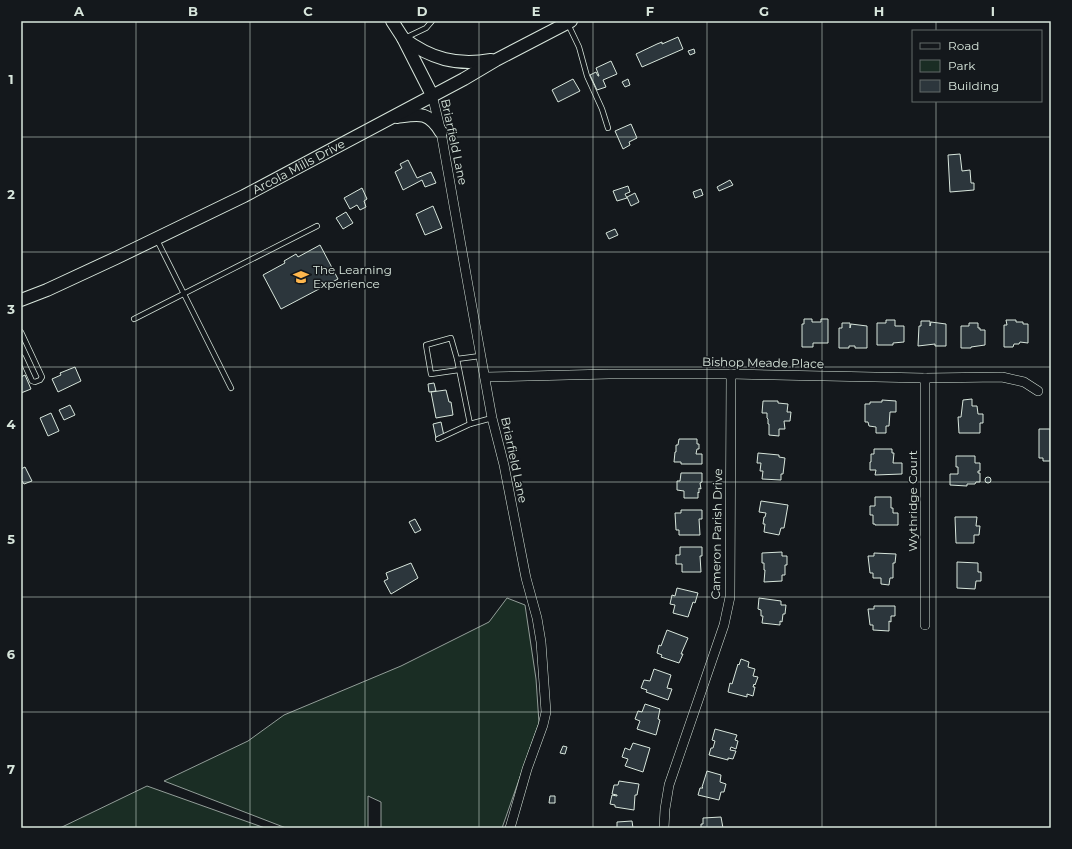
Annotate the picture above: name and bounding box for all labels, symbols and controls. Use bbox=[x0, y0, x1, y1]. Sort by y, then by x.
text: A bbox=[73, 3, 85, 19]
text: B bbox=[188, 3, 198, 19]
text: C bbox=[303, 3, 313, 19]
text: D bbox=[417, 3, 428, 19]
text: E bbox=[532, 3, 541, 19]
text: F bbox=[646, 3, 654, 19]
text: G bbox=[759, 3, 769, 19]
text: H bbox=[874, 3, 884, 19]
text: I bbox=[991, 3, 995, 19]
legend bbox=[912, 30, 1042, 102]
text: Road bbox=[948, 38, 979, 53]
text: Park bbox=[948, 58, 976, 73]
text: 1 bbox=[8, 71, 14, 87]
text: Building bbox=[948, 78, 999, 93]
street label: Briarfield Lane bbox=[438, 97, 471, 186]
street label: Arcola Mills Drive bbox=[250, 136, 347, 197]
text: 2 bbox=[7, 186, 15, 202]
place label: The Learning Experience bbox=[313, 262, 392, 291]
school or university icon: The Learning Experience bbox=[292, 268, 310, 286]
text: 3 bbox=[6, 301, 15, 317]
street label: Bishop Meade Place bbox=[702, 354, 824, 371]
street label: Briarfield Lane bbox=[498, 415, 531, 504]
text: 4 bbox=[7, 416, 16, 432]
street label: Wythridge Court bbox=[905, 450, 920, 552]
street label: Cameron Parish Drive bbox=[708, 468, 725, 600]
text: 5 bbox=[7, 531, 15, 547]
text: 6 bbox=[7, 646, 16, 662]
text: 7 bbox=[7, 761, 15, 777]

